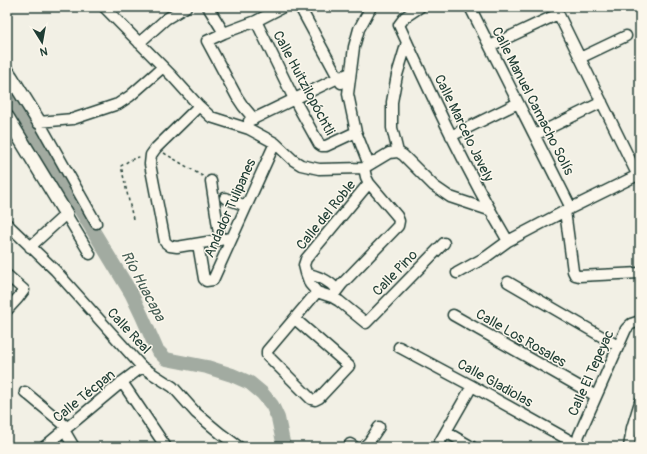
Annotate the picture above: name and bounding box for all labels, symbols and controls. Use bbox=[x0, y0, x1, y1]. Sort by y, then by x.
north arrow bbox=[22, 22, 62, 62]
street label: Calle Manuel Camacho Solís bbox=[488, 24, 578, 178]
street label: Calle Huitzilopóchtli bbox=[269, 28, 339, 139]
text: N bbox=[38, 44, 49, 59]
street label: Calle Marcelo Javely bbox=[431, 72, 497, 184]
street label: Andador Tulipanes bbox=[201, 155, 260, 260]
street label: Calle del Roble bbox=[293, 177, 359, 253]
street label: Calle Pino bbox=[369, 246, 421, 300]
water label: Río Huacapa bbox=[117, 248, 170, 325]
street label: Calle Real bbox=[103, 305, 155, 357]
street label: Calle Los Rosales bbox=[473, 305, 570, 371]
street label: Calle El Tepeyac bbox=[564, 327, 618, 419]
street label: Calle Gladiolas bbox=[454, 355, 536, 411]
street label: Calle Técpan bbox=[50, 366, 118, 426]

